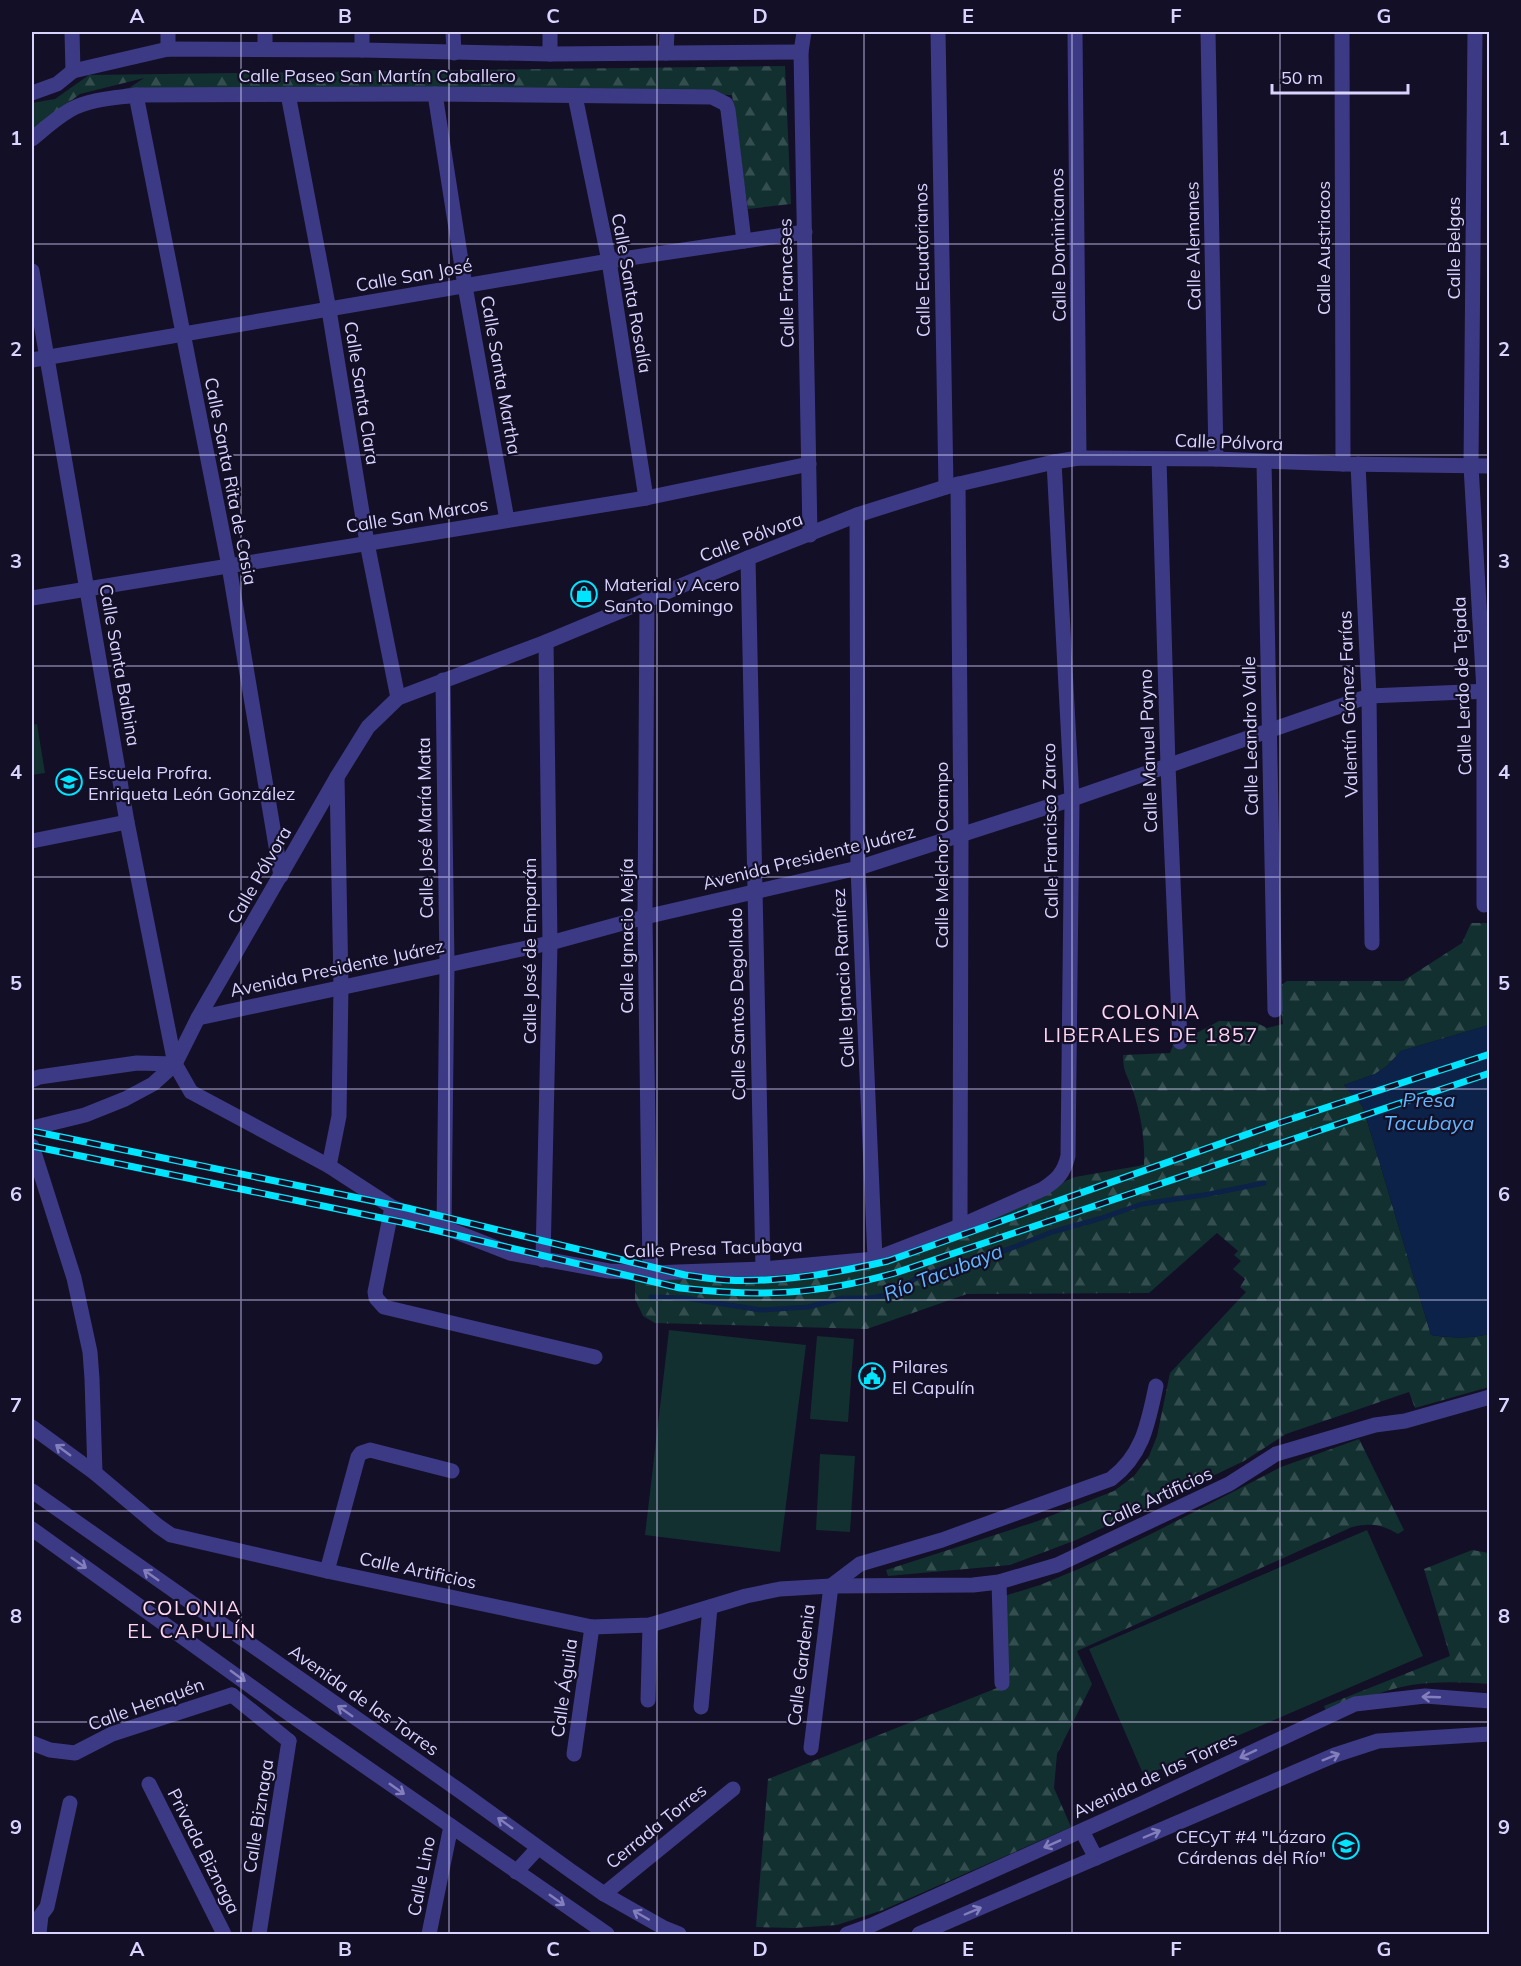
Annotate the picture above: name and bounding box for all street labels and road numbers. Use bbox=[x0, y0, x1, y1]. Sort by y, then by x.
street label: Calle Paseo San Martín Caballero bbox=[238, 64, 516, 87]
street label: Calle Dominicanos bbox=[1045, 168, 1071, 322]
street label: Calle Alemanes bbox=[1180, 181, 1206, 311]
street label: Calle Austriacos bbox=[1312, 181, 1335, 315]
street label: Calle Ecuatorianos bbox=[909, 183, 935, 337]
street label: Calle Belgas bbox=[1442, 197, 1465, 299]
street label: Calle Santa Rosalía bbox=[607, 211, 657, 375]
street label: Calle Franceses bbox=[773, 218, 799, 348]
street label: Calle San José bbox=[354, 253, 474, 297]
street label: Calle Santa Martha bbox=[476, 294, 526, 456]
street label: Calle Santa Clara bbox=[339, 320, 385, 466]
street label: Calle Santa Rita de Casia bbox=[200, 375, 262, 587]
street label: Calle Pólvora bbox=[1174, 429, 1284, 455]
street label: Calle San Marcos bbox=[344, 492, 490, 538]
street label: Calle Pólvora bbox=[696, 507, 806, 567]
street label: Calle Santa Balbina bbox=[94, 582, 146, 748]
street label: Calle Lerdo de Tejada bbox=[1447, 596, 1477, 776]
street label: Valentín Gómez Farías bbox=[1333, 610, 1363, 798]
street label: Calle Leandro Valle bbox=[1237, 656, 1263, 816]
street label: Calle Manuel Payno bbox=[1134, 669, 1162, 833]
street label: Calle José María Mata bbox=[412, 737, 438, 919]
street label: Calle Francisco Zarco bbox=[1037, 743, 1063, 919]
street label: Calle Melchor Ocampo bbox=[930, 762, 953, 948]
street label: Avenida Presidente Juárez bbox=[700, 819, 918, 895]
street label: Calle Pólvora bbox=[222, 822, 296, 928]
street label: Calle José de Emparán bbox=[518, 858, 541, 1044]
street label: Calle Ignacio Mejía bbox=[615, 858, 638, 1014]
street label: Calle Ignacio Ramírez bbox=[827, 888, 859, 1068]
street label: Calle Santos Degollado bbox=[724, 907, 750, 1101]
street label: Avenida Presidente Juárez bbox=[228, 934, 446, 1002]
street label: Calle Presa Tacubaya bbox=[623, 1233, 803, 1263]
street label: Calle Artificios bbox=[1098, 1461, 1216, 1533]
street label: Calle Artificios bbox=[357, 1546, 479, 1594]
street label: Calle Gardenia bbox=[782, 1603, 820, 1727]
street label: Calle Águila bbox=[546, 1637, 582, 1739]
street label: Avenida de las Torres bbox=[284, 1639, 444, 1761]
street label: Calle Henquén bbox=[85, 1672, 207, 1736]
street label: Avenida de las Torres bbox=[1069, 1727, 1241, 1823]
street label: Calle Biznaga bbox=[238, 1758, 278, 1874]
street label: Cerrada Torres bbox=[601, 1778, 711, 1874]
street label: Privada Biznaga bbox=[162, 1784, 246, 1918]
street label: Calle Lino bbox=[402, 1834, 440, 1918]

